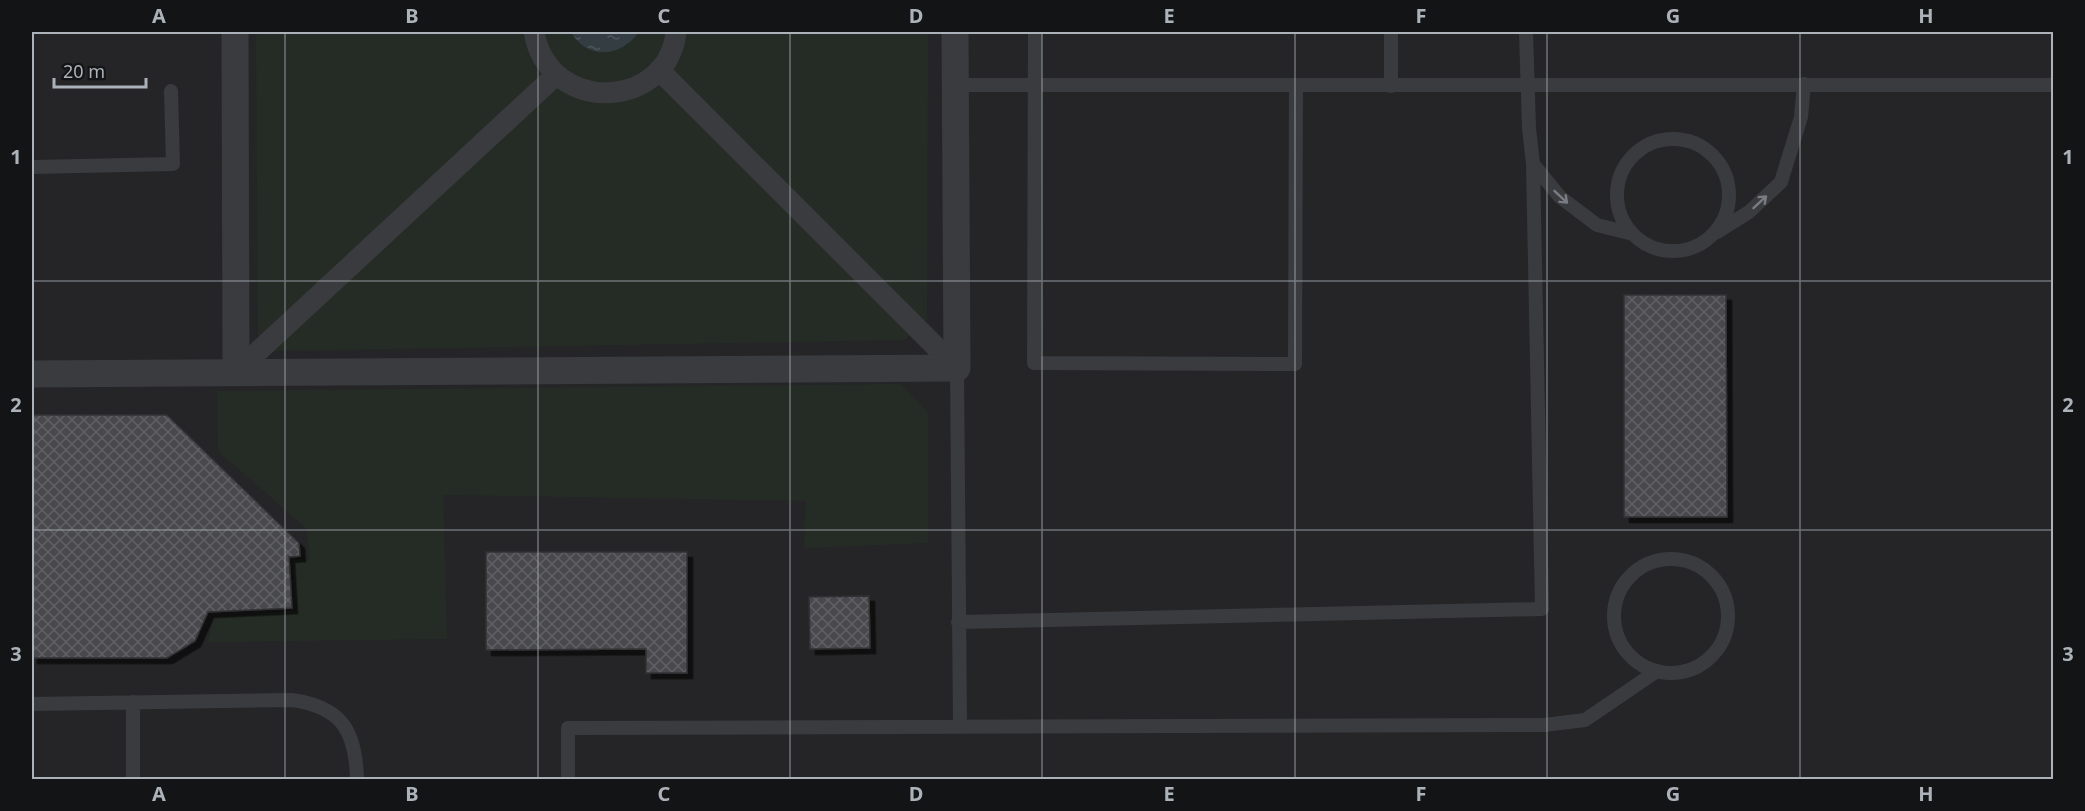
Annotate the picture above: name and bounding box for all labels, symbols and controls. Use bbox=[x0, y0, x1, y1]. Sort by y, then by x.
text: A bbox=[152, 2, 166, 29]
text: B bbox=[405, 2, 419, 29]
text: C bbox=[658, 2, 671, 29]
text: D bbox=[909, 2, 923, 29]
text: E bbox=[1163, 2, 1175, 29]
text: F bbox=[1416, 2, 1426, 29]
text: G bbox=[1666, 2, 1680, 29]
text: H bbox=[1918, 2, 1934, 29]
scale bar bbox=[54, 51, 146, 89]
text: 20 m bbox=[63, 59, 105, 83]
text: 1 bbox=[10, 143, 22, 170]
text: 1 bbox=[2062, 143, 2074, 170]
one-way arrow bbox=[1554, 189, 1569, 204]
one-way arrow bbox=[1753, 195, 1768, 209]
text: 2 bbox=[10, 391, 22, 418]
text: 2 bbox=[2062, 391, 2074, 418]
text: 3 bbox=[10, 640, 22, 667]
text: 3 bbox=[2062, 640, 2074, 667]
text: A bbox=[152, 780, 166, 807]
text: B bbox=[405, 780, 419, 807]
text: C bbox=[658, 780, 671, 807]
text: D bbox=[909, 780, 923, 807]
text: E bbox=[1163, 780, 1175, 807]
text: F bbox=[1416, 780, 1426, 807]
text: G bbox=[1666, 780, 1680, 807]
text: H bbox=[1918, 780, 1934, 807]

